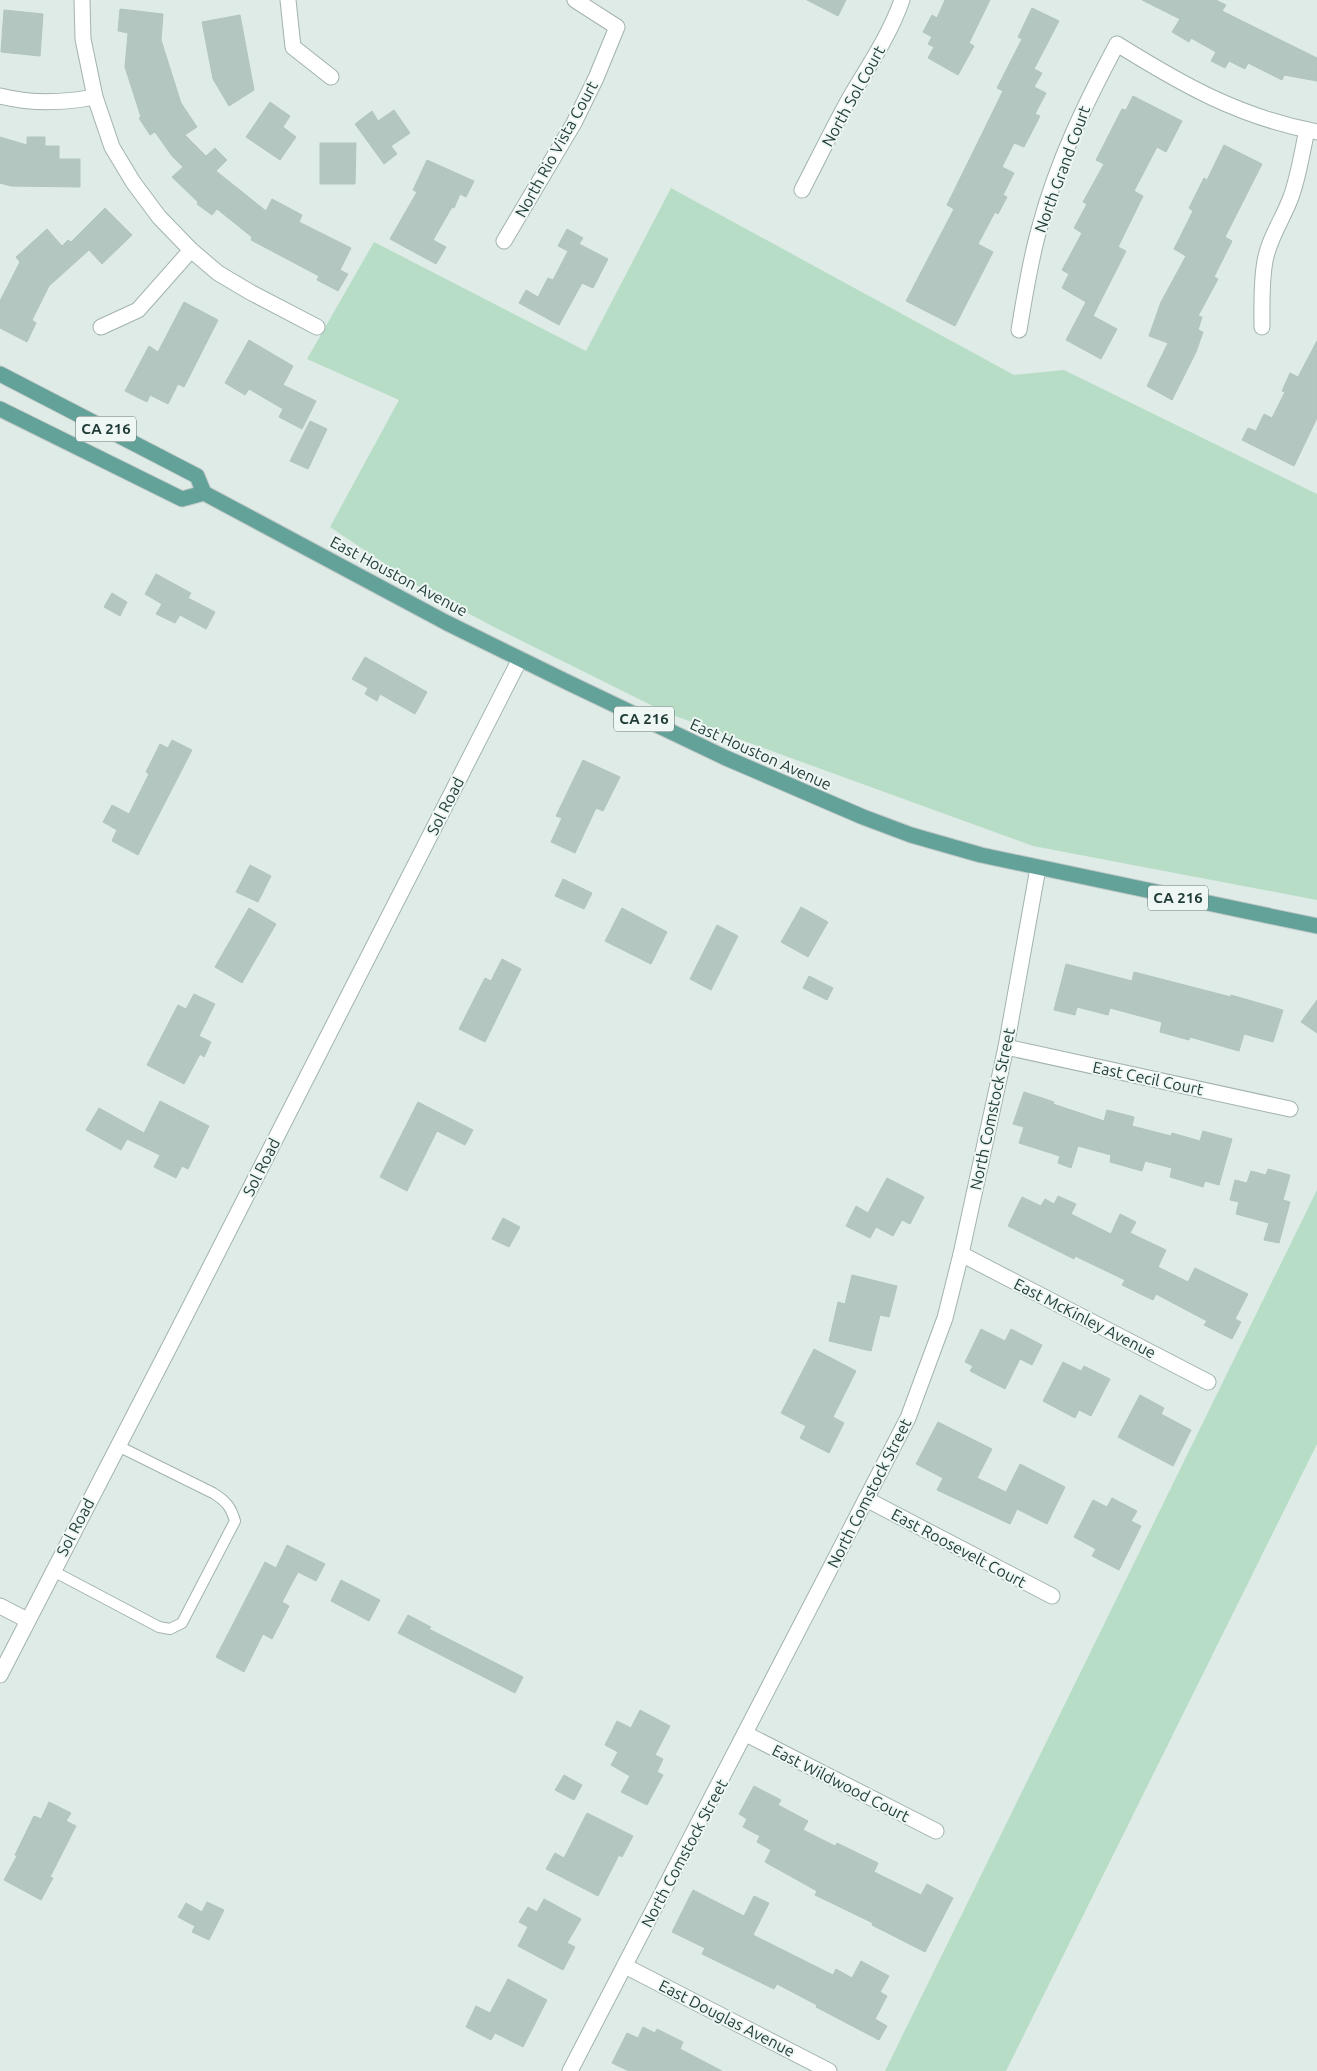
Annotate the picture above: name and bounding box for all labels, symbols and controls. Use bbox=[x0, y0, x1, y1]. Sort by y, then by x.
street label: North Sol Court bbox=[818, 42, 888, 149]
street label: North Rio Vista Court bbox=[511, 77, 601, 220]
street label: North Grand Court bbox=[1031, 102, 1094, 235]
road number: CA 216 bbox=[76, 416, 136, 442]
street label: East Houston Avenue bbox=[327, 532, 471, 620]
road number: CA 216 bbox=[614, 706, 674, 732]
street label: East Houston Avenue bbox=[687, 715, 835, 793]
street label: Sol Road bbox=[423, 774, 467, 838]
road number: CA 216 bbox=[1148, 886, 1208, 910]
street label: North Comstock Street bbox=[966, 1026, 1018, 1192]
street label: East Cecil Court bbox=[1091, 1057, 1206, 1099]
street label: Sol Road bbox=[239, 1135, 283, 1199]
street label: East McKinley Avenue bbox=[1011, 1274, 1159, 1362]
street label: North Comstock Street bbox=[823, 1415, 915, 1571]
street label: Sol Road bbox=[52, 1495, 98, 1559]
street label: East Roosevelt Court bbox=[889, 1505, 1030, 1591]
street label: East Wildwood Court bbox=[769, 1741, 913, 1826]
street label: North Comstock Street bbox=[637, 1775, 731, 1930]
street label: East Douglas Avenue bbox=[656, 1976, 798, 2060]

